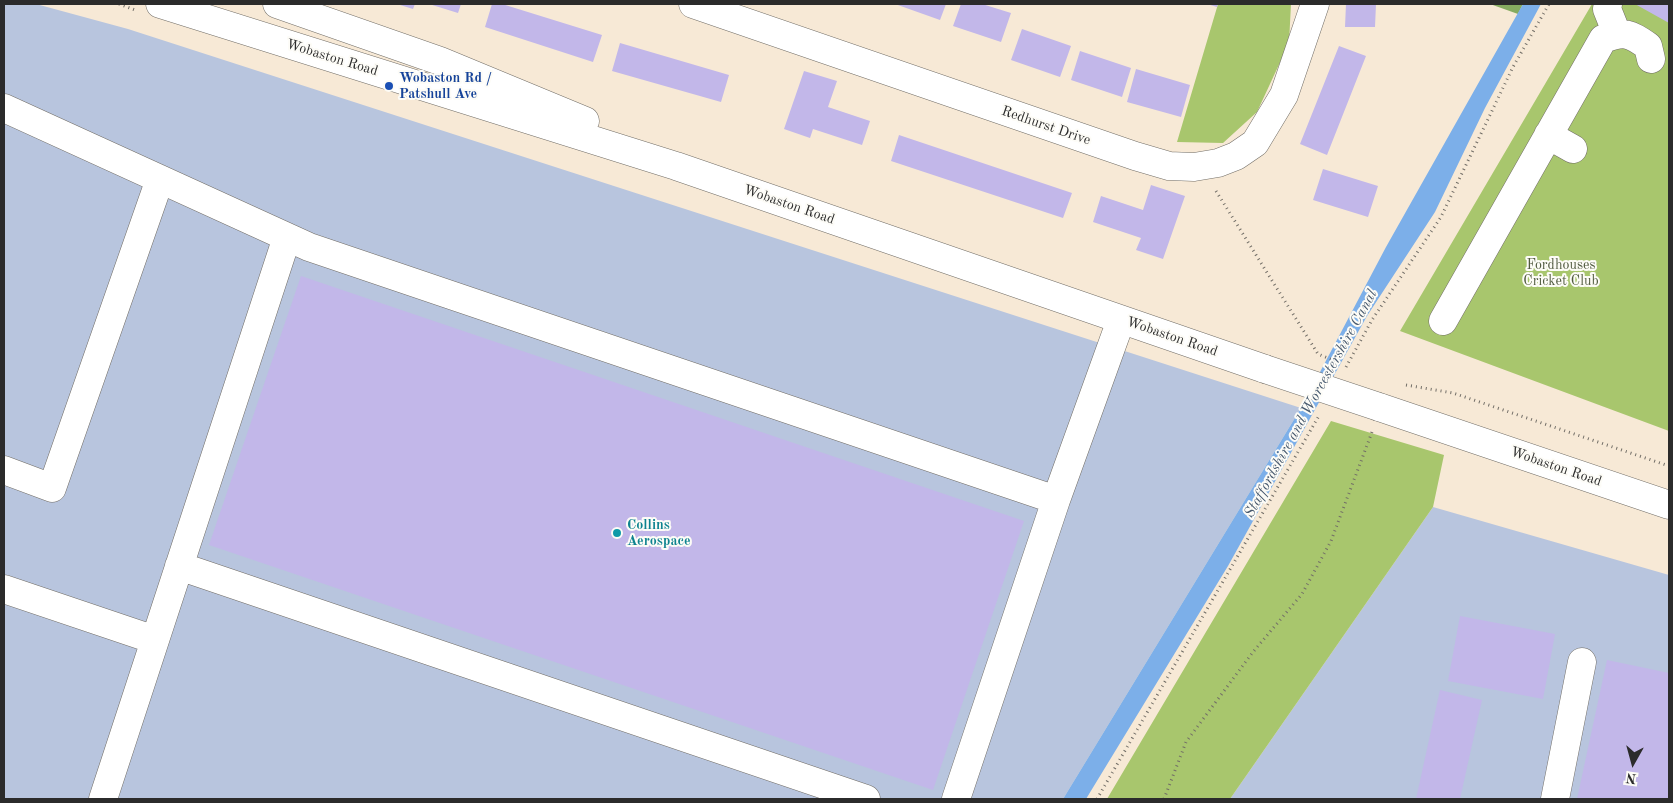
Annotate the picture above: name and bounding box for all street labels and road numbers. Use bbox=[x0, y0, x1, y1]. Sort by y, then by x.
street label: Wobaston Road bbox=[284, 36, 380, 80]
street label: Redhurst Drive bbox=[999, 103, 1093, 149]
street label: Wobaston Road bbox=[741, 182, 837, 228]
street label: Wobaston Road bbox=[1124, 314, 1220, 360]
street label: Wobaston Road bbox=[1508, 444, 1604, 490]

